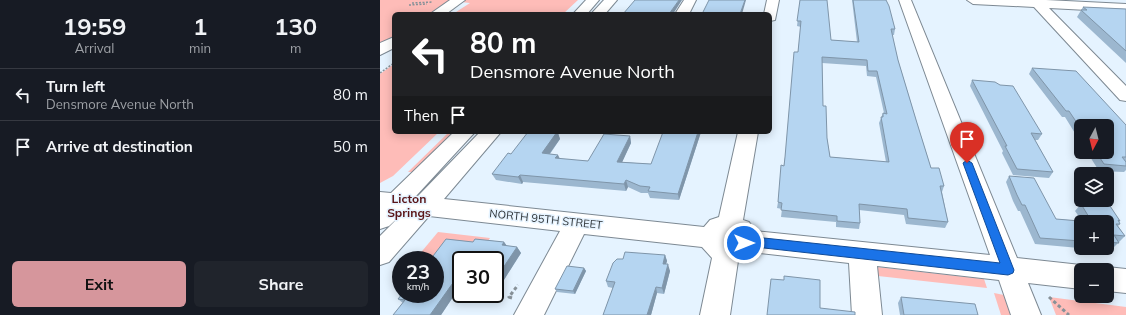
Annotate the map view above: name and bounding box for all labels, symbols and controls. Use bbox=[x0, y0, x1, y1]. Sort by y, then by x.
text: 19:59 bbox=[63, 11, 126, 41]
text: 1 bbox=[193, 11, 207, 41]
text: 130 bbox=[274, 11, 317, 41]
text: 80 m bbox=[470, 25, 536, 60]
icon: left bbox=[404, 28, 456, 80]
text: Arrival bbox=[75, 40, 114, 56]
text: min bbox=[189, 40, 211, 56]
text: m bbox=[290, 40, 301, 56]
text: Densmore Avenue North bbox=[470, 60, 675, 83]
text: Turn left bbox=[46, 77, 105, 96]
icon: left bbox=[12, 84, 34, 106]
text: 80 m bbox=[333, 85, 368, 104]
text: Densmore Avenue North bbox=[46, 96, 194, 112]
icon: arrive bbox=[447, 104, 469, 126]
text: Then bbox=[404, 106, 439, 125]
north arrow bbox=[1074, 119, 1114, 159]
map controls bbox=[1074, 119, 1114, 303]
pin bbox=[950, 122, 984, 163]
icon: arrive bbox=[956, 128, 978, 150]
icon: arrive bbox=[12, 136, 34, 158]
text: Arrive at destination bbox=[46, 137, 193, 156]
text: 50 m bbox=[333, 137, 368, 156]
button: layers bbox=[1074, 167, 1114, 207]
district label: Licton Springs bbox=[387, 191, 431, 220]
street label: NORTH 95TH STREET bbox=[489, 206, 604, 232]
button: + bbox=[1074, 215, 1114, 255]
position arrow bbox=[723, 222, 765, 264]
speed limit sign: 30 bbox=[452, 251, 504, 303]
text: 23 bbox=[406, 259, 430, 284]
button: Exit bbox=[12, 261, 186, 307]
button: Share bbox=[194, 261, 368, 307]
button: − bbox=[1074, 263, 1114, 303]
text: km/h bbox=[407, 280, 429, 293]

